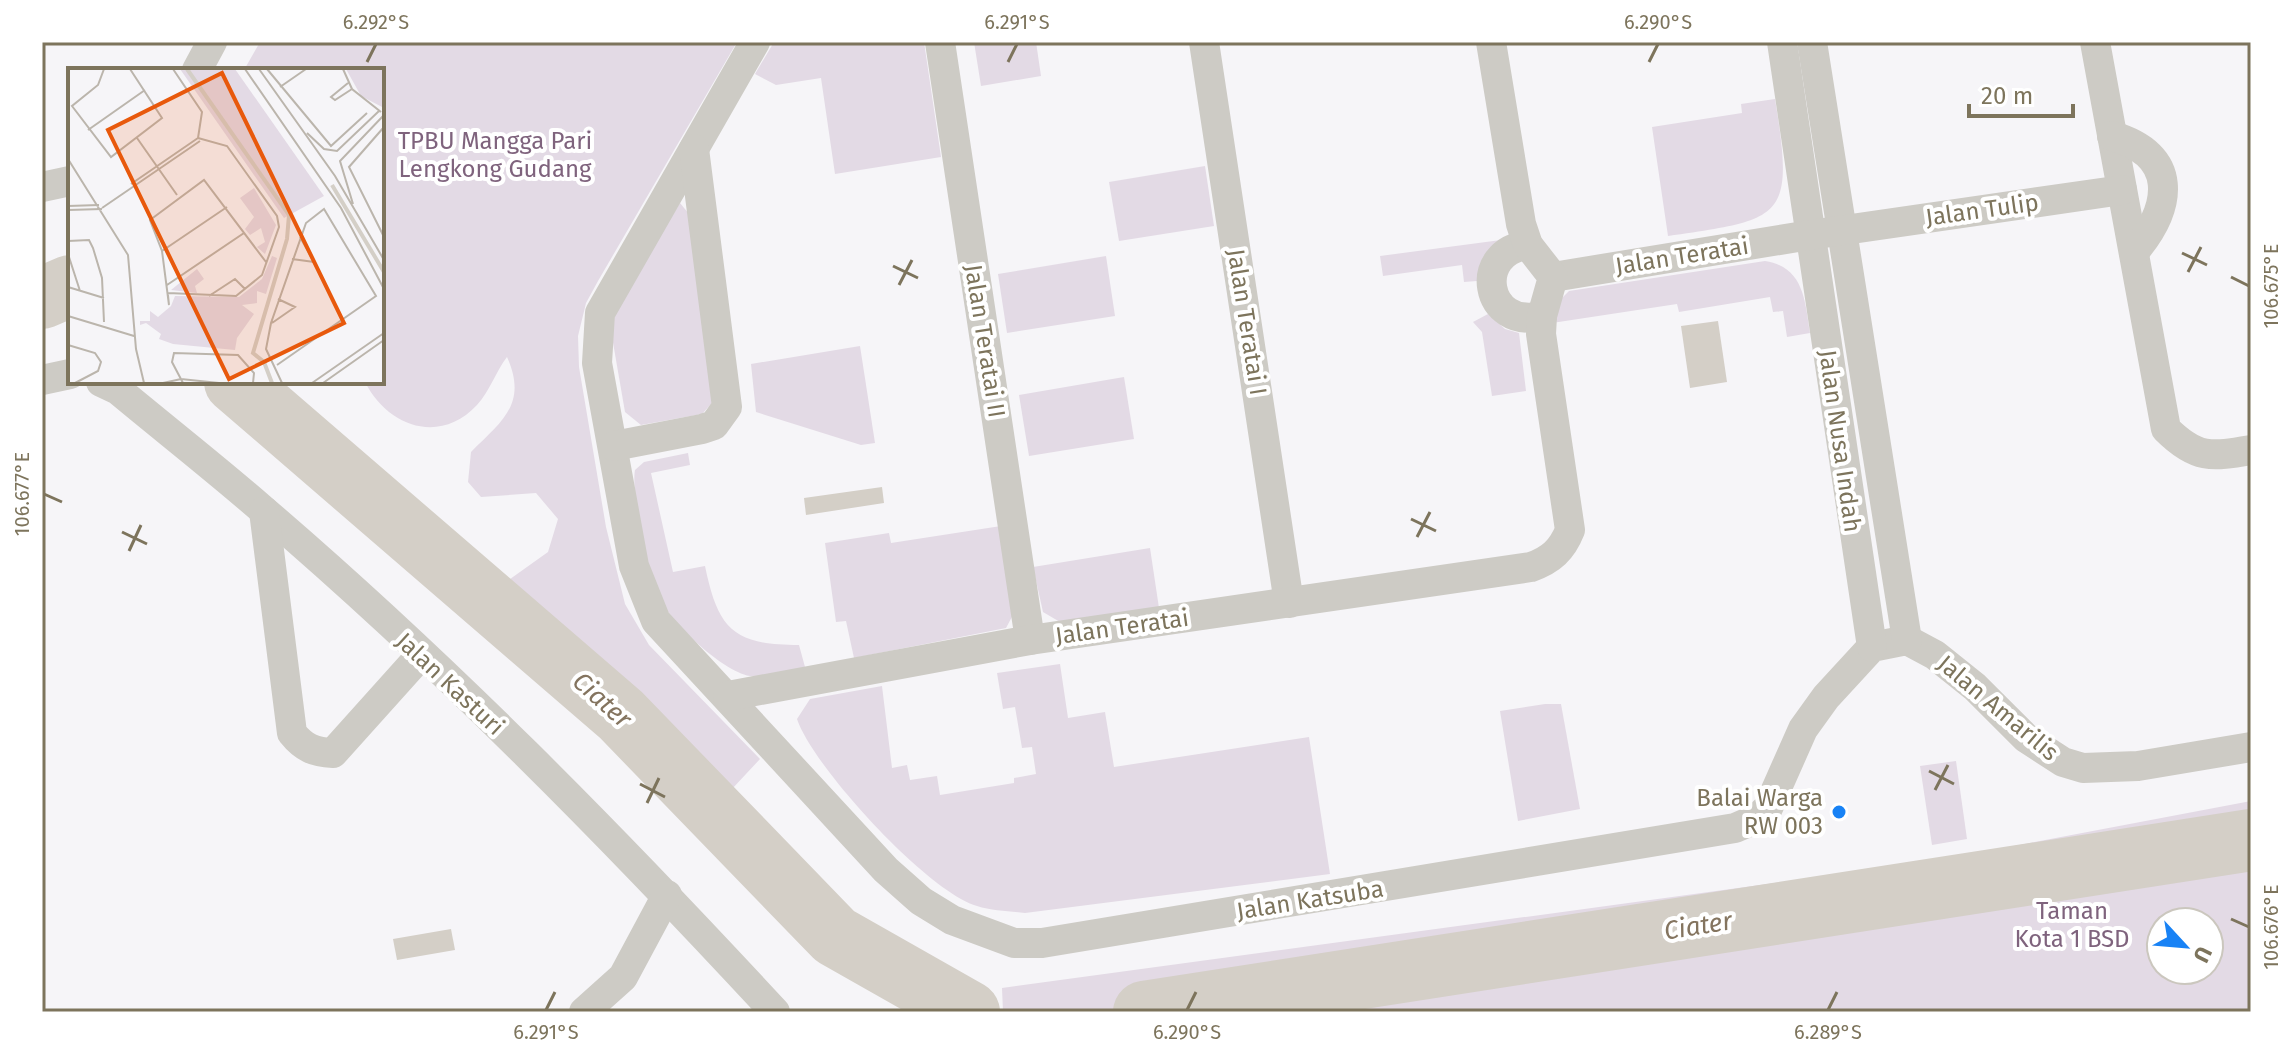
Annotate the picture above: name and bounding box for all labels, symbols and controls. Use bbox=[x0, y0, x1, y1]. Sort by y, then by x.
text: 6.292°S bbox=[343, 10, 409, 34]
text: 6.291°S bbox=[984, 10, 1050, 34]
text: 6.290°S bbox=[1624, 10, 1692, 34]
inset map bbox=[68, 68, 384, 384]
scale bar bbox=[1969, 68, 2073, 118]
text: 20 m bbox=[1981, 82, 2033, 110]
park label: TPBU Mangga Pari Lengkong Gudang bbox=[398, 127, 592, 183]
street label: Jalan Tulip bbox=[1924, 188, 2040, 232]
street label: Jalan Teratai bbox=[1613, 232, 1751, 280]
text: 106.675°E bbox=[2259, 244, 2283, 328]
street label: Jalan Teratai I bbox=[1222, 247, 1272, 397]
street label: Jalan Teratai II bbox=[959, 262, 1011, 420]
street label: Jalan Nusa Indah bbox=[1813, 348, 1867, 534]
text: 106.677°E bbox=[10, 452, 34, 536]
street label: Jalan Teratai bbox=[1053, 604, 1191, 650]
street label: Jalan Kasturi bbox=[390, 627, 510, 741]
street label: Jalan Amarilis bbox=[1932, 649, 2064, 767]
water label: Ciater bbox=[566, 666, 639, 735]
place label: Balai Warga RW 003 bbox=[1696, 784, 1823, 840]
marker: Balai Warga RW 003 bbox=[1830, 803, 1848, 821]
street label: Jalan Katsuba bbox=[1234, 875, 1386, 925]
text: 106.676°E bbox=[2259, 884, 2283, 970]
park label: Taman Kota 1 BSD bbox=[2014, 897, 2130, 953]
water label: Ciater bbox=[1662, 905, 1735, 947]
north arrow bbox=[2145, 906, 2225, 986]
text: U bbox=[2187, 942, 2218, 967]
text: 6.291°S bbox=[513, 1020, 579, 1044]
text: 6.290°S bbox=[1153, 1020, 1221, 1044]
text: 6.289°S bbox=[1794, 1020, 1862, 1044]

